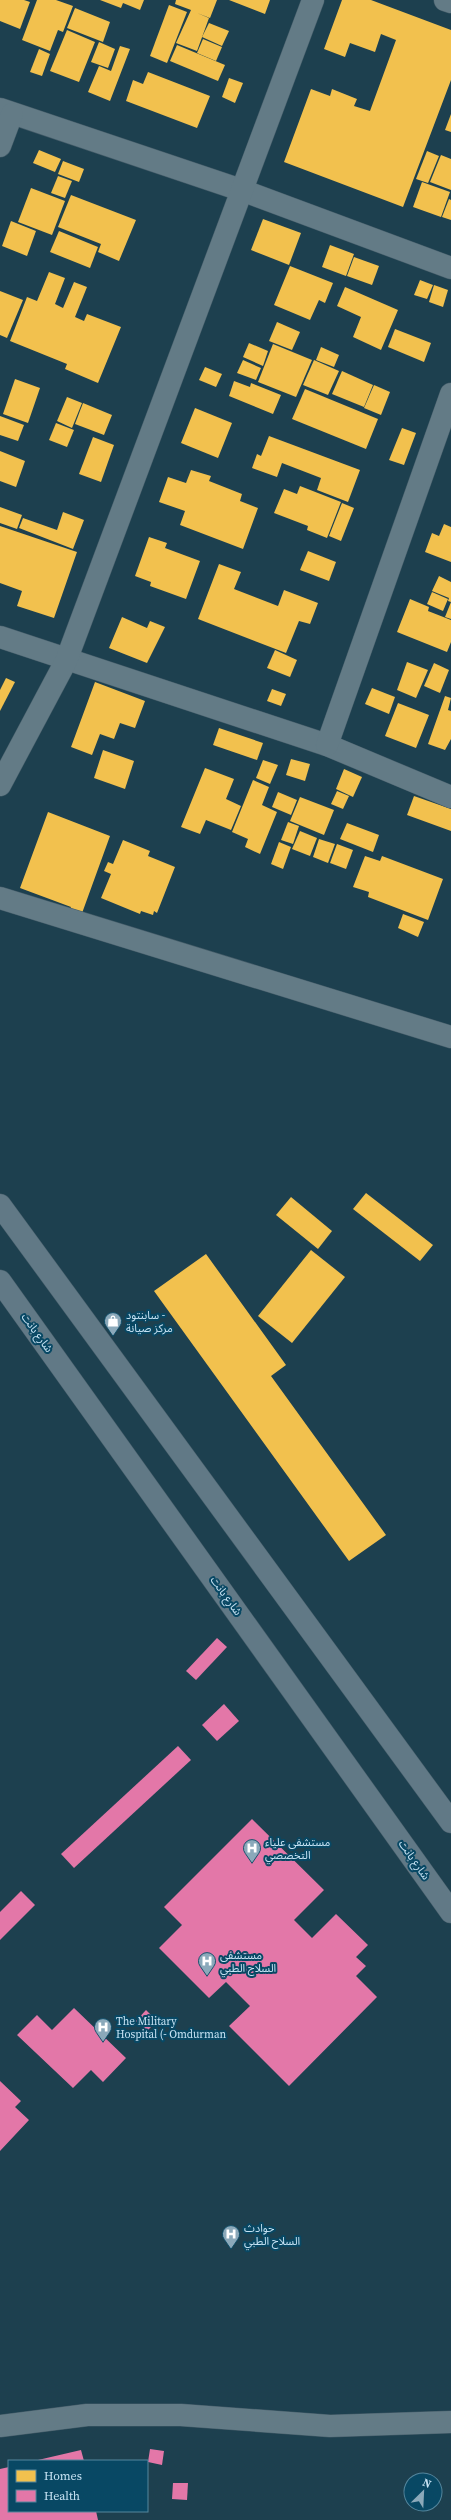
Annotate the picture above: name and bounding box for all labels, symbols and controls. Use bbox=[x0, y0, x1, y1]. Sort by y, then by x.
place label: سابنتود - مركز صيانة bbox=[126, 1308, 173, 1336]
street label: شارع بانت bbox=[18, 1310, 57, 1356]
shop icon: سابنتود - مركز صيانة bbox=[103, 1311, 123, 1336]
street label: شارع بانت bbox=[207, 1573, 246, 1619]
place label: مستشفى علياء التخصصي bbox=[265, 1835, 331, 1864]
street label: شارع بانت bbox=[395, 1837, 433, 1883]
hospital icon: مستشفى علياء التخصصي bbox=[242, 1838, 262, 1863]
place label: مستشفى السلاح الطبي bbox=[220, 1948, 276, 1977]
hospital icon: مستشفى السلاح الطبي bbox=[197, 1951, 217, 1976]
place label: The Military Hospital (- Omdurman bbox=[116, 2014, 226, 2042]
hospital icon: The Military Hospital (- Omdurman bbox=[93, 2017, 113, 2042]
place label: حوادث السلاح الطبي bbox=[244, 2221, 300, 2250]
hospital icon: حوادث السلاح الطبي bbox=[221, 2224, 241, 2249]
legend bbox=[8, 2460, 148, 2512]
text: Homes bbox=[44, 2468, 82, 2484]
north arrow bbox=[403, 2472, 443, 2512]
text: N bbox=[420, 2475, 434, 2492]
text: Health bbox=[44, 2488, 80, 2504]

